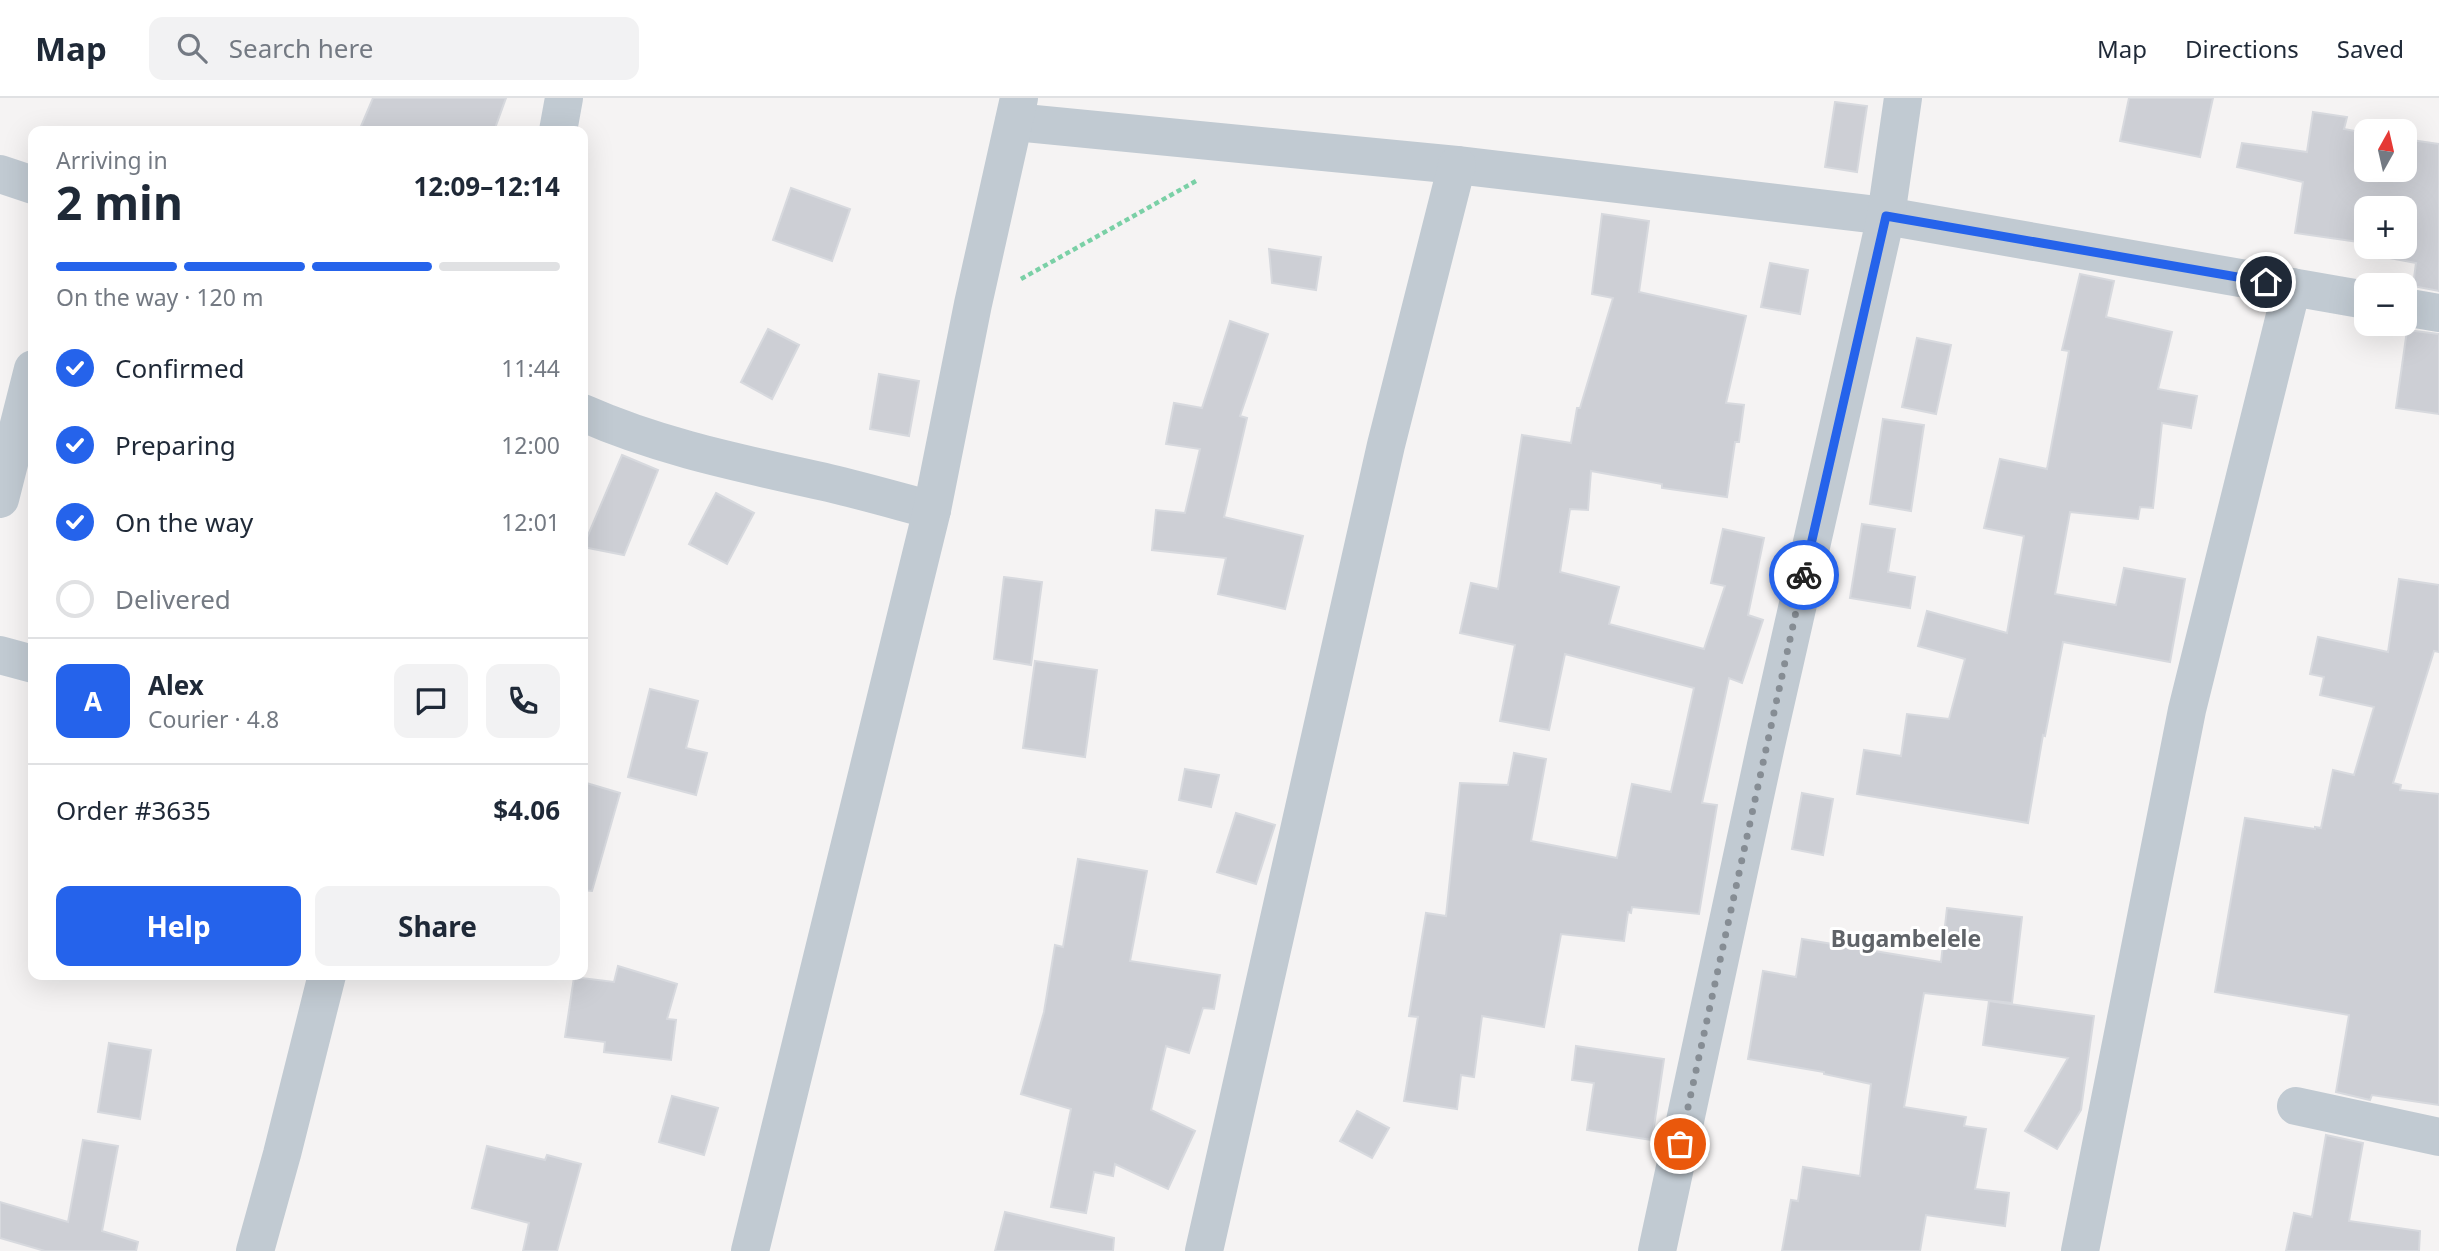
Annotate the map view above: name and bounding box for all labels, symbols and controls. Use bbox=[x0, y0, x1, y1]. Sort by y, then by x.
search box bbox=[149, 17, 639, 80]
text: Map bbox=[35, 26, 107, 71]
icon: search bbox=[173, 29, 211, 67]
text: Search here bbox=[229, 30, 373, 66]
text: Map bbox=[2097, 32, 2147, 65]
text: Directions bbox=[2185, 32, 2299, 65]
text: Saved bbox=[2337, 32, 2404, 65]
north arrow bbox=[2354, 119, 2417, 182]
map controls bbox=[2354, 119, 2417, 336]
text: Arriving in bbox=[56, 144, 168, 176]
text: 12:09–12:14 bbox=[413, 168, 560, 204]
text: 2 min bbox=[56, 171, 183, 233]
button: + bbox=[2354, 196, 2417, 259]
pin bbox=[2236, 252, 2296, 312]
icon: home bbox=[2247, 263, 2285, 301]
button: − bbox=[2354, 273, 2417, 336]
text: On the way · 120 m bbox=[56, 281, 263, 313]
icon: check bbox=[56, 349, 94, 387]
text: Confirmed bbox=[115, 350, 245, 386]
text: 11:44 bbox=[501, 352, 560, 384]
icon: check bbox=[56, 426, 94, 464]
text: Preparing bbox=[115, 427, 236, 463]
text: 12:00 bbox=[501, 429, 560, 461]
icon: check bbox=[56, 503, 94, 541]
text: On the way bbox=[115, 504, 253, 540]
text: 12:01 bbox=[501, 506, 560, 538]
courier bbox=[1769, 540, 1839, 610]
icon: bike bbox=[1785, 556, 1823, 594]
text: Delivered bbox=[115, 581, 231, 617]
button: chat bbox=[394, 664, 468, 738]
button: phone bbox=[486, 664, 560, 738]
text: Alex bbox=[148, 667, 204, 703]
text: A bbox=[84, 683, 102, 719]
text: Courier · 4.8 bbox=[148, 703, 279, 735]
text: Order #3635 bbox=[56, 792, 211, 828]
text: $4.06 bbox=[493, 792, 560, 828]
button: Help bbox=[56, 886, 301, 966]
button: Share bbox=[315, 886, 560, 966]
district label: Bugambelele bbox=[1831, 922, 1981, 954]
pin bbox=[1650, 1114, 1710, 1174]
icon: bag bbox=[1661, 1125, 1699, 1163]

